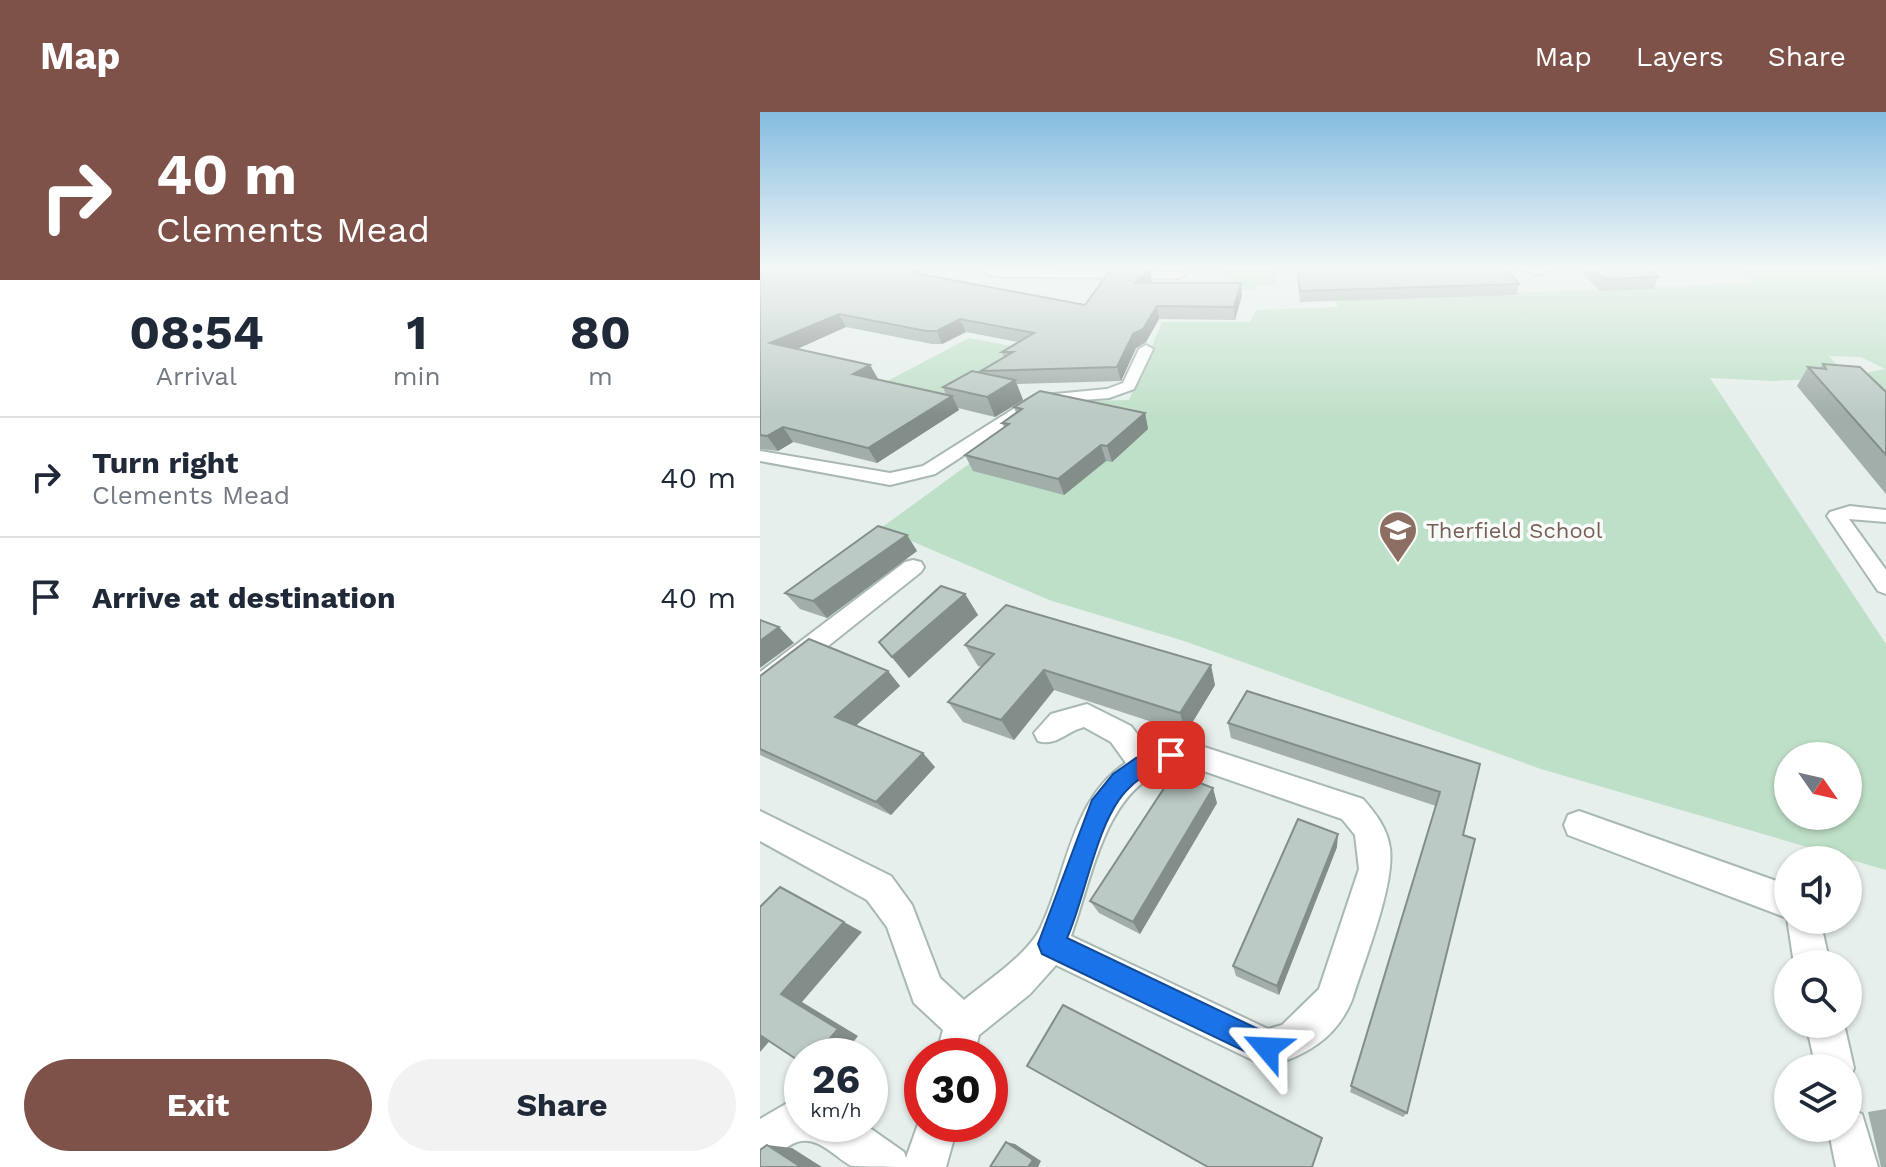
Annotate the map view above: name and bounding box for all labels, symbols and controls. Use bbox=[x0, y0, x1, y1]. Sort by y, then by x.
text: Map bbox=[40, 34, 120, 78]
text: Map bbox=[1535, 40, 1592, 73]
text: Layers bbox=[1636, 40, 1724, 73]
text: Share bbox=[1768, 40, 1846, 73]
text: 40 m bbox=[156, 142, 297, 208]
icon: right bbox=[24, 144, 128, 248]
text: Clements Mead bbox=[156, 209, 430, 251]
text: 08:54 bbox=[129, 304, 264, 361]
text: 1 bbox=[406, 304, 427, 361]
text: 80 bbox=[570, 304, 631, 361]
text: Arrival bbox=[156, 361, 237, 391]
text: min bbox=[393, 361, 441, 391]
text: m bbox=[588, 361, 613, 391]
text: Turn right bbox=[92, 445, 238, 480]
icon: right bbox=[24, 455, 68, 499]
text: 40 m bbox=[660, 460, 736, 495]
text: Clements Mead bbox=[92, 480, 290, 510]
school or university icon: Therfield School bbox=[1377, 509, 1419, 564]
place label: Therfield School bbox=[1426, 518, 1603, 543]
icon: arrive bbox=[24, 575, 68, 619]
text: Arrive at destination bbox=[92, 580, 396, 615]
text: 40 m bbox=[660, 580, 736, 615]
pin bbox=[1137, 721, 1205, 789]
icon: arrive bbox=[1149, 733, 1193, 777]
north arrow bbox=[1774, 742, 1862, 830]
map controls bbox=[1774, 742, 1862, 1142]
button: sound bbox=[1774, 846, 1862, 934]
button: search bbox=[1774, 950, 1862, 1038]
position arrow bbox=[1225, 1006, 1309, 1090]
speed limit sign: 30 bbox=[904, 1038, 1008, 1142]
button: layers bbox=[1774, 1054, 1862, 1142]
text: 26 bbox=[812, 1056, 860, 1103]
button: Exit bbox=[24, 1059, 372, 1151]
button: Share bbox=[388, 1059, 736, 1151]
text: km/h bbox=[810, 1098, 862, 1122]

